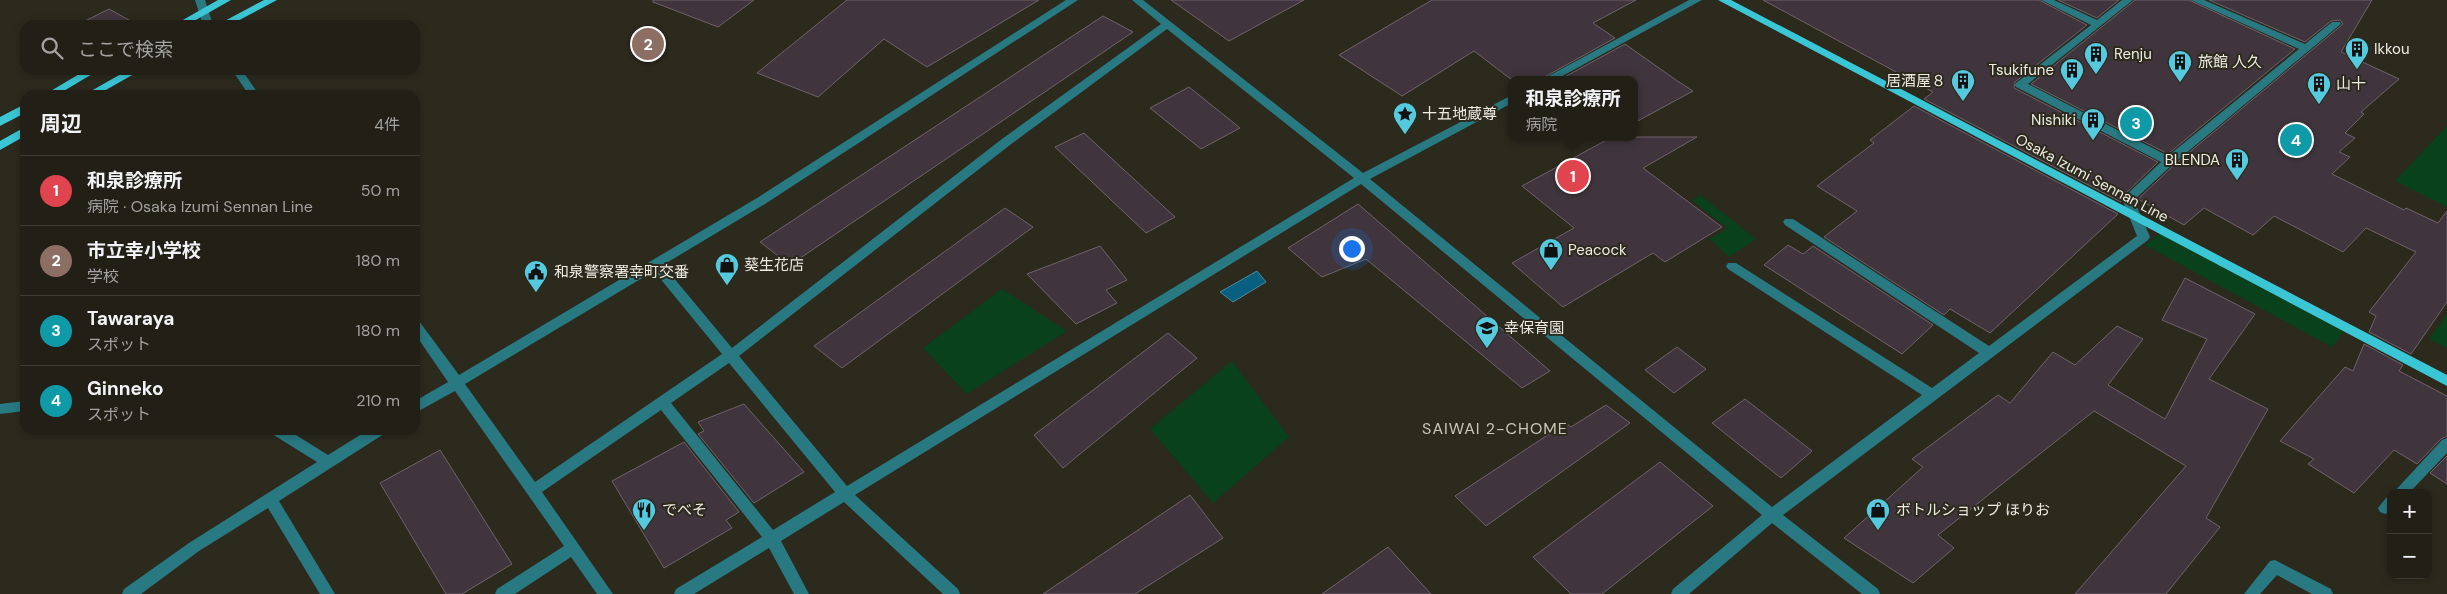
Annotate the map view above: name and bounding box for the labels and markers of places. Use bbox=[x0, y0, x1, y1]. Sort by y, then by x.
pin: 2 bbox=[632, 25, 664, 63]
building icon: Ikkou bbox=[2344, 36, 2370, 70]
place label: Ikkou bbox=[2374, 39, 2410, 59]
building icon: Renju bbox=[2083, 41, 2109, 75]
place label: Renju bbox=[2114, 44, 2152, 64]
building icon: 旅館 人久 bbox=[2167, 49, 2193, 83]
place label: 旅館 人久 bbox=[2198, 52, 2262, 72]
building icon: Tsukifune bbox=[2059, 57, 2085, 91]
place label: Tsukifune bbox=[1989, 60, 2054, 80]
building icon: 居酒屋８ bbox=[1950, 68, 1976, 102]
place label: 居酒屋８ bbox=[1886, 71, 1946, 91]
building icon: 山十 bbox=[2306, 71, 2332, 105]
place label: 山十 bbox=[2336, 74, 2366, 94]
place icon: 十五地蔵尊 bbox=[1392, 101, 1418, 135]
place label: 十五地蔵尊 bbox=[1422, 104, 1497, 124]
pin: 3 bbox=[2120, 104, 2152, 142]
building icon: Nishiki bbox=[2080, 107, 2106, 141]
place label: Nishiki bbox=[2031, 110, 2076, 130]
pin: 4 bbox=[2280, 121, 2312, 159]
building icon: BLENDA bbox=[2224, 147, 2250, 181]
place label: BLENDA bbox=[2165, 150, 2220, 170]
pin: 1 bbox=[1557, 157, 1589, 195]
shop icon: Peacock bbox=[1538, 237, 1564, 271]
place label: Peacock bbox=[1568, 240, 1627, 260]
shop icon: 葵生花店 bbox=[714, 252, 740, 286]
place label: 葵生花店 bbox=[744, 255, 804, 275]
public building icon: 和泉警察署幸町交番 bbox=[523, 259, 549, 293]
place label: 和泉警察署幸町交番 bbox=[554, 262, 689, 282]
school or university icon: 幸保育園 bbox=[1474, 315, 1500, 349]
place label: 幸保育園 bbox=[1504, 318, 1564, 338]
restaurant icon: でべそ bbox=[631, 497, 657, 531]
shop icon: ボトルショップ ほりお bbox=[1865, 497, 1891, 531]
place label: でべそ bbox=[662, 500, 707, 520]
place label: ボトルショップ ほりお bbox=[1896, 500, 2050, 520]

